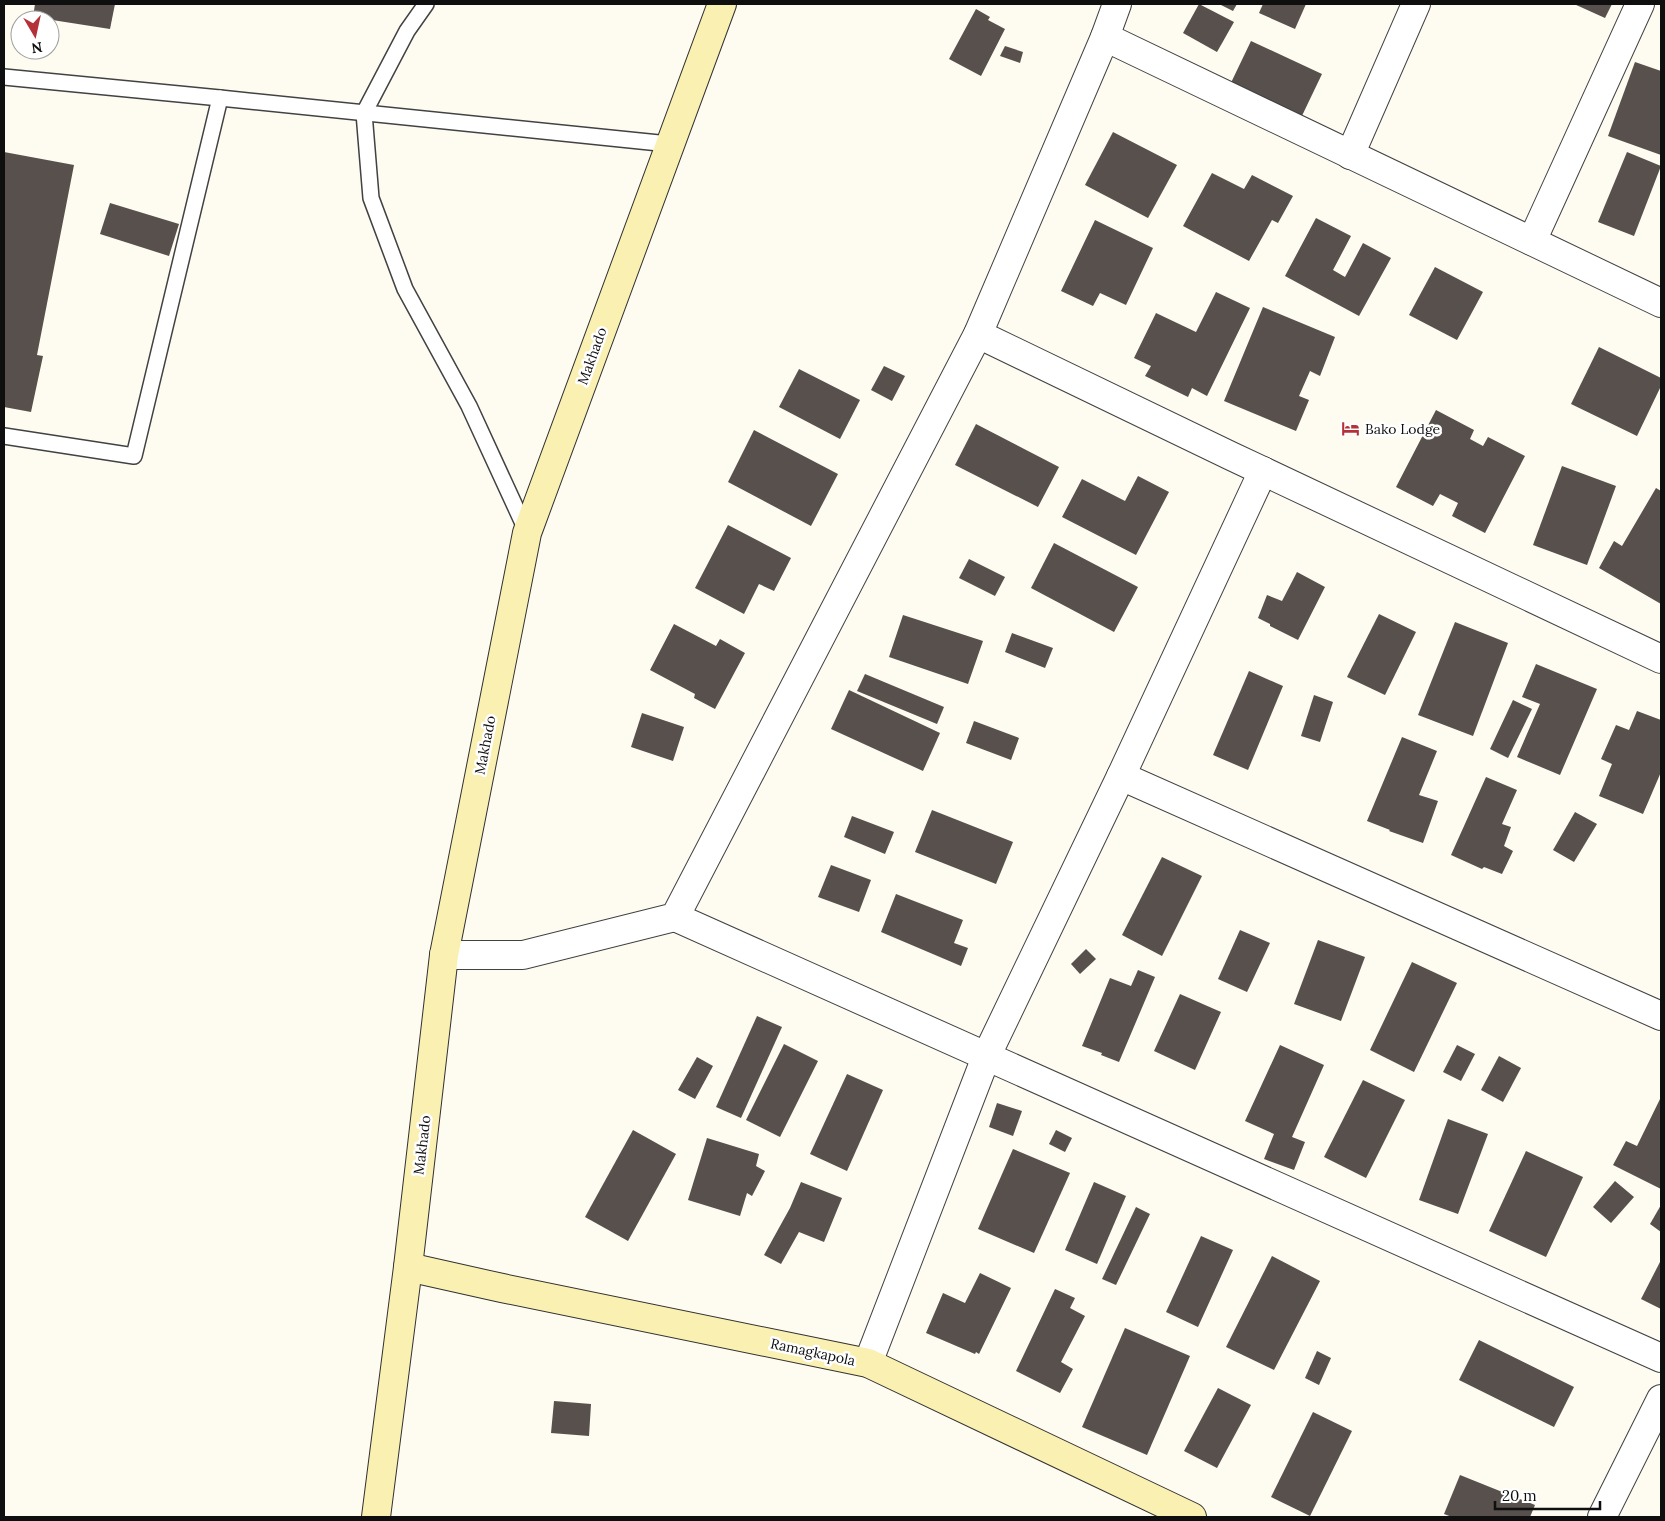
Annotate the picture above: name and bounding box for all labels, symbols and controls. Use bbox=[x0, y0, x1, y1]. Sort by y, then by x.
north arrow bbox=[10, 10, 60, 60]
text: N bbox=[30, 38, 44, 58]
street label: Makhado bbox=[573, 325, 611, 387]
hotel icon: Bako Lodge bbox=[1341, 419, 1361, 439]
place label: Bako Lodge bbox=[1365, 420, 1441, 438]
street label: Makhado bbox=[470, 714, 500, 776]
street label: Makhado bbox=[409, 1114, 435, 1176]
street label: Ramagkapola bbox=[769, 1334, 857, 1370]
scale bar bbox=[1495, 1478, 1600, 1510]
text: 20 m bbox=[1502, 1486, 1537, 1505]

